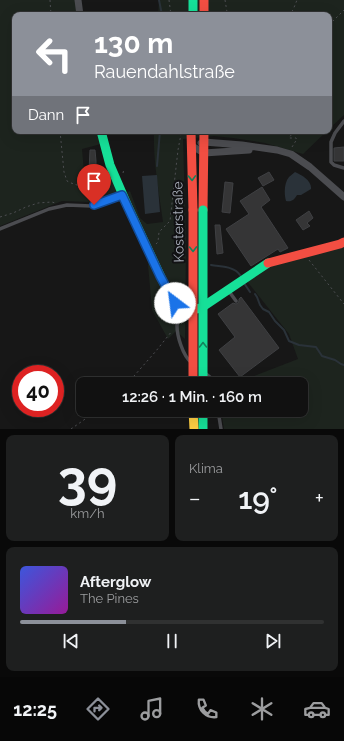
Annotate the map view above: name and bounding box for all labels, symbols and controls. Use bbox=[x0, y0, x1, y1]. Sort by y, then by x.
text: 130 m bbox=[94, 27, 173, 60]
icon: left bbox=[28, 28, 80, 80]
text: Rauendahlstraße bbox=[94, 61, 235, 82]
icon: arrive bbox=[72, 104, 94, 126]
text: Dann bbox=[28, 106, 64, 124]
pin bbox=[77, 164, 111, 205]
icon: arrive bbox=[83, 170, 105, 192]
one-way arrow bbox=[187, 175, 196, 181]
street label: Kosterstraße bbox=[169, 181, 187, 263]
one-way arrow bbox=[189, 246, 197, 252]
position arrow bbox=[154, 282, 196, 324]
one-way arrow bbox=[199, 342, 207, 348]
speed limit sign: 40 bbox=[12, 365, 64, 417]
text: 12:26 · 1 Min. · 160 m bbox=[122, 388, 262, 406]
text: 39 bbox=[58, 449, 117, 510]
text: Klima bbox=[189, 461, 223, 476]
text: 19° bbox=[238, 481, 277, 516]
text: − bbox=[189, 485, 201, 511]
text: + bbox=[315, 485, 324, 511]
text: km/h bbox=[70, 506, 105, 521]
text: Afterglow bbox=[80, 573, 151, 591]
text: The Pines bbox=[80, 591, 139, 606]
icon: previous bbox=[60, 630, 82, 652]
icon: pause bbox=[161, 630, 183, 652]
icon: next bbox=[262, 630, 284, 652]
icon: directions bbox=[84, 695, 112, 723]
icon: music bbox=[138, 695, 166, 723]
icon: phone bbox=[193, 695, 221, 723]
icon: climate bbox=[248, 695, 276, 723]
icon: car bbox=[303, 695, 331, 723]
text: 12:25 bbox=[13, 699, 57, 720]

